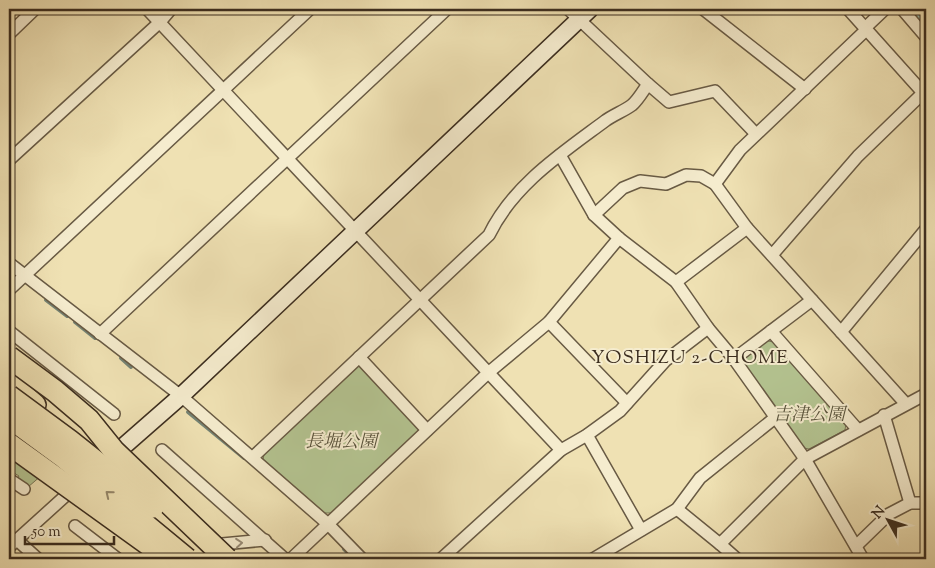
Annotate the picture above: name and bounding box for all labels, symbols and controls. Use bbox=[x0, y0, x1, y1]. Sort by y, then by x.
district label: YOSHIZU 2-CHOME bbox=[591, 345, 789, 372]
park label: 吉津公園 bbox=[773, 403, 848, 429]
park label: 長堀公園 bbox=[305, 430, 380, 456]
one-way arrow bbox=[106, 491, 115, 500]
north arrow bbox=[862, 496, 912, 546]
text: N bbox=[868, 502, 891, 524]
scale bar bbox=[25, 513, 114, 545]
text: 50 m bbox=[31, 522, 61, 543]
one-way arrow bbox=[235, 537, 243, 548]

